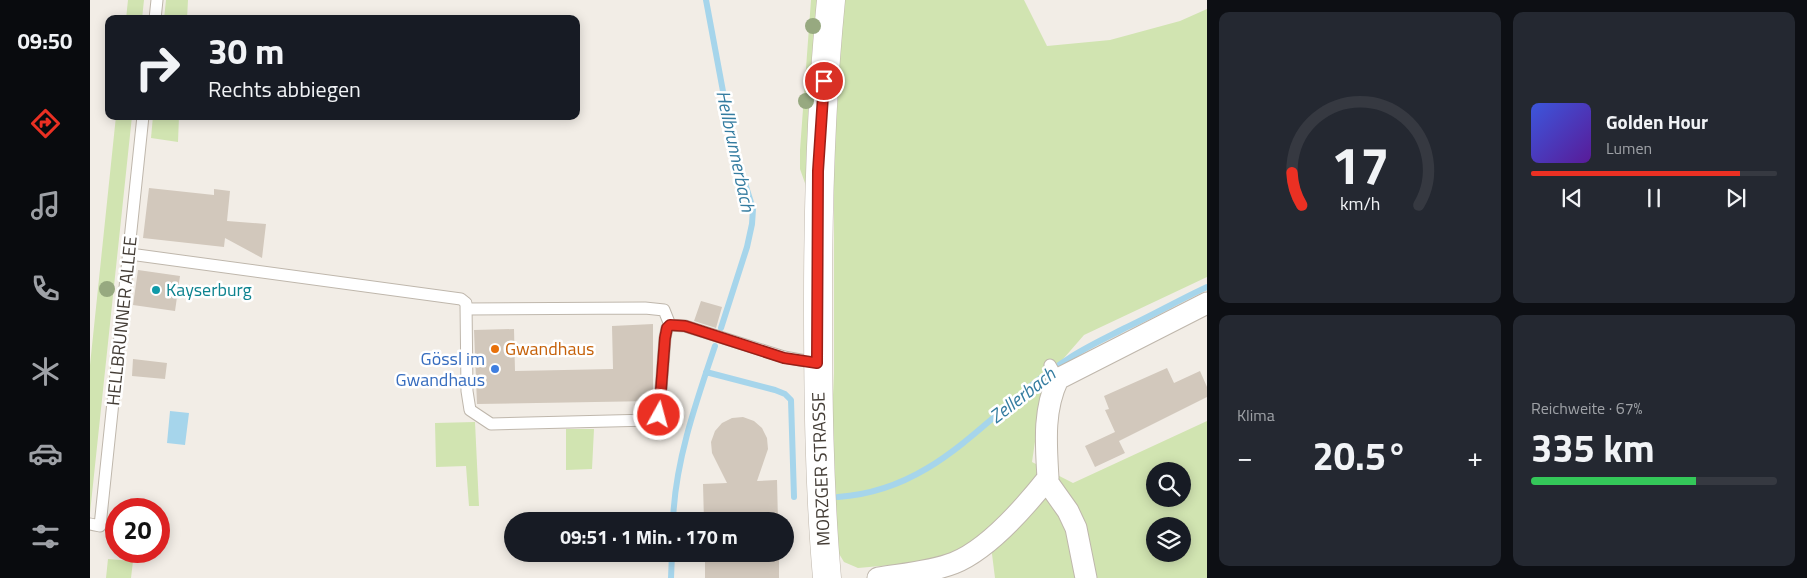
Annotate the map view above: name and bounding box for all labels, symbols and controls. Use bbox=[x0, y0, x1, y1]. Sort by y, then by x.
text: 09:50 bbox=[18, 24, 72, 58]
text: 30 m bbox=[208, 24, 284, 78]
icon: right bbox=[125, 35, 190, 100]
pin bbox=[803, 60, 845, 102]
icon: arrive bbox=[810, 67, 838, 95]
text: Rechts abbiegen bbox=[208, 72, 361, 106]
water label: Hellbrunnerbach bbox=[709, 87, 764, 215]
icon: directions bbox=[28, 106, 63, 141]
text: Golden Hour bbox=[1606, 107, 1708, 136]
text: 17 bbox=[1331, 125, 1389, 204]
text: Lumen bbox=[1606, 136, 1652, 160]
icon: previous bbox=[1558, 184, 1586, 212]
icon: pause bbox=[1640, 184, 1668, 212]
icon: next bbox=[1722, 184, 1750, 212]
icon: music bbox=[28, 188, 63, 223]
text: km/h bbox=[1340, 190, 1380, 217]
street label: HELLBRUNNER ALLEE bbox=[99, 235, 144, 407]
icon: phone bbox=[28, 271, 63, 306]
place label: Kayserburg bbox=[166, 276, 252, 303]
marker: Kayserburg bbox=[150, 284, 162, 296]
place label: Gwandhaus bbox=[505, 335, 594, 362]
marker: Gwandhaus bbox=[489, 343, 501, 355]
place label: Gössl im Gwandhaus bbox=[396, 345, 485, 393]
icon: climate bbox=[28, 354, 63, 389]
water label: Zellerbach bbox=[982, 359, 1061, 430]
marker: Gössl im Gwandhaus bbox=[489, 363, 501, 375]
position arrow bbox=[632, 388, 684, 440]
street label: MORZGER STRASSE bbox=[804, 392, 837, 546]
text: Reichweite · 67% bbox=[1531, 396, 1643, 420]
text: Klima bbox=[1237, 403, 1275, 427]
text: 335 km bbox=[1531, 419, 1655, 477]
text: 20.5° bbox=[1313, 427, 1407, 485]
text: − bbox=[1237, 435, 1253, 478]
text: + bbox=[1467, 435, 1483, 478]
icon: car bbox=[28, 436, 63, 471]
map controls bbox=[1146, 462, 1191, 562]
button: search bbox=[1146, 462, 1191, 507]
speed limit sign: 20 bbox=[105, 498, 170, 563]
button: layers bbox=[1146, 517, 1191, 562]
icon: filters bbox=[28, 519, 63, 554]
text: 09:51 · 1 Min. · 170 m bbox=[560, 522, 738, 551]

